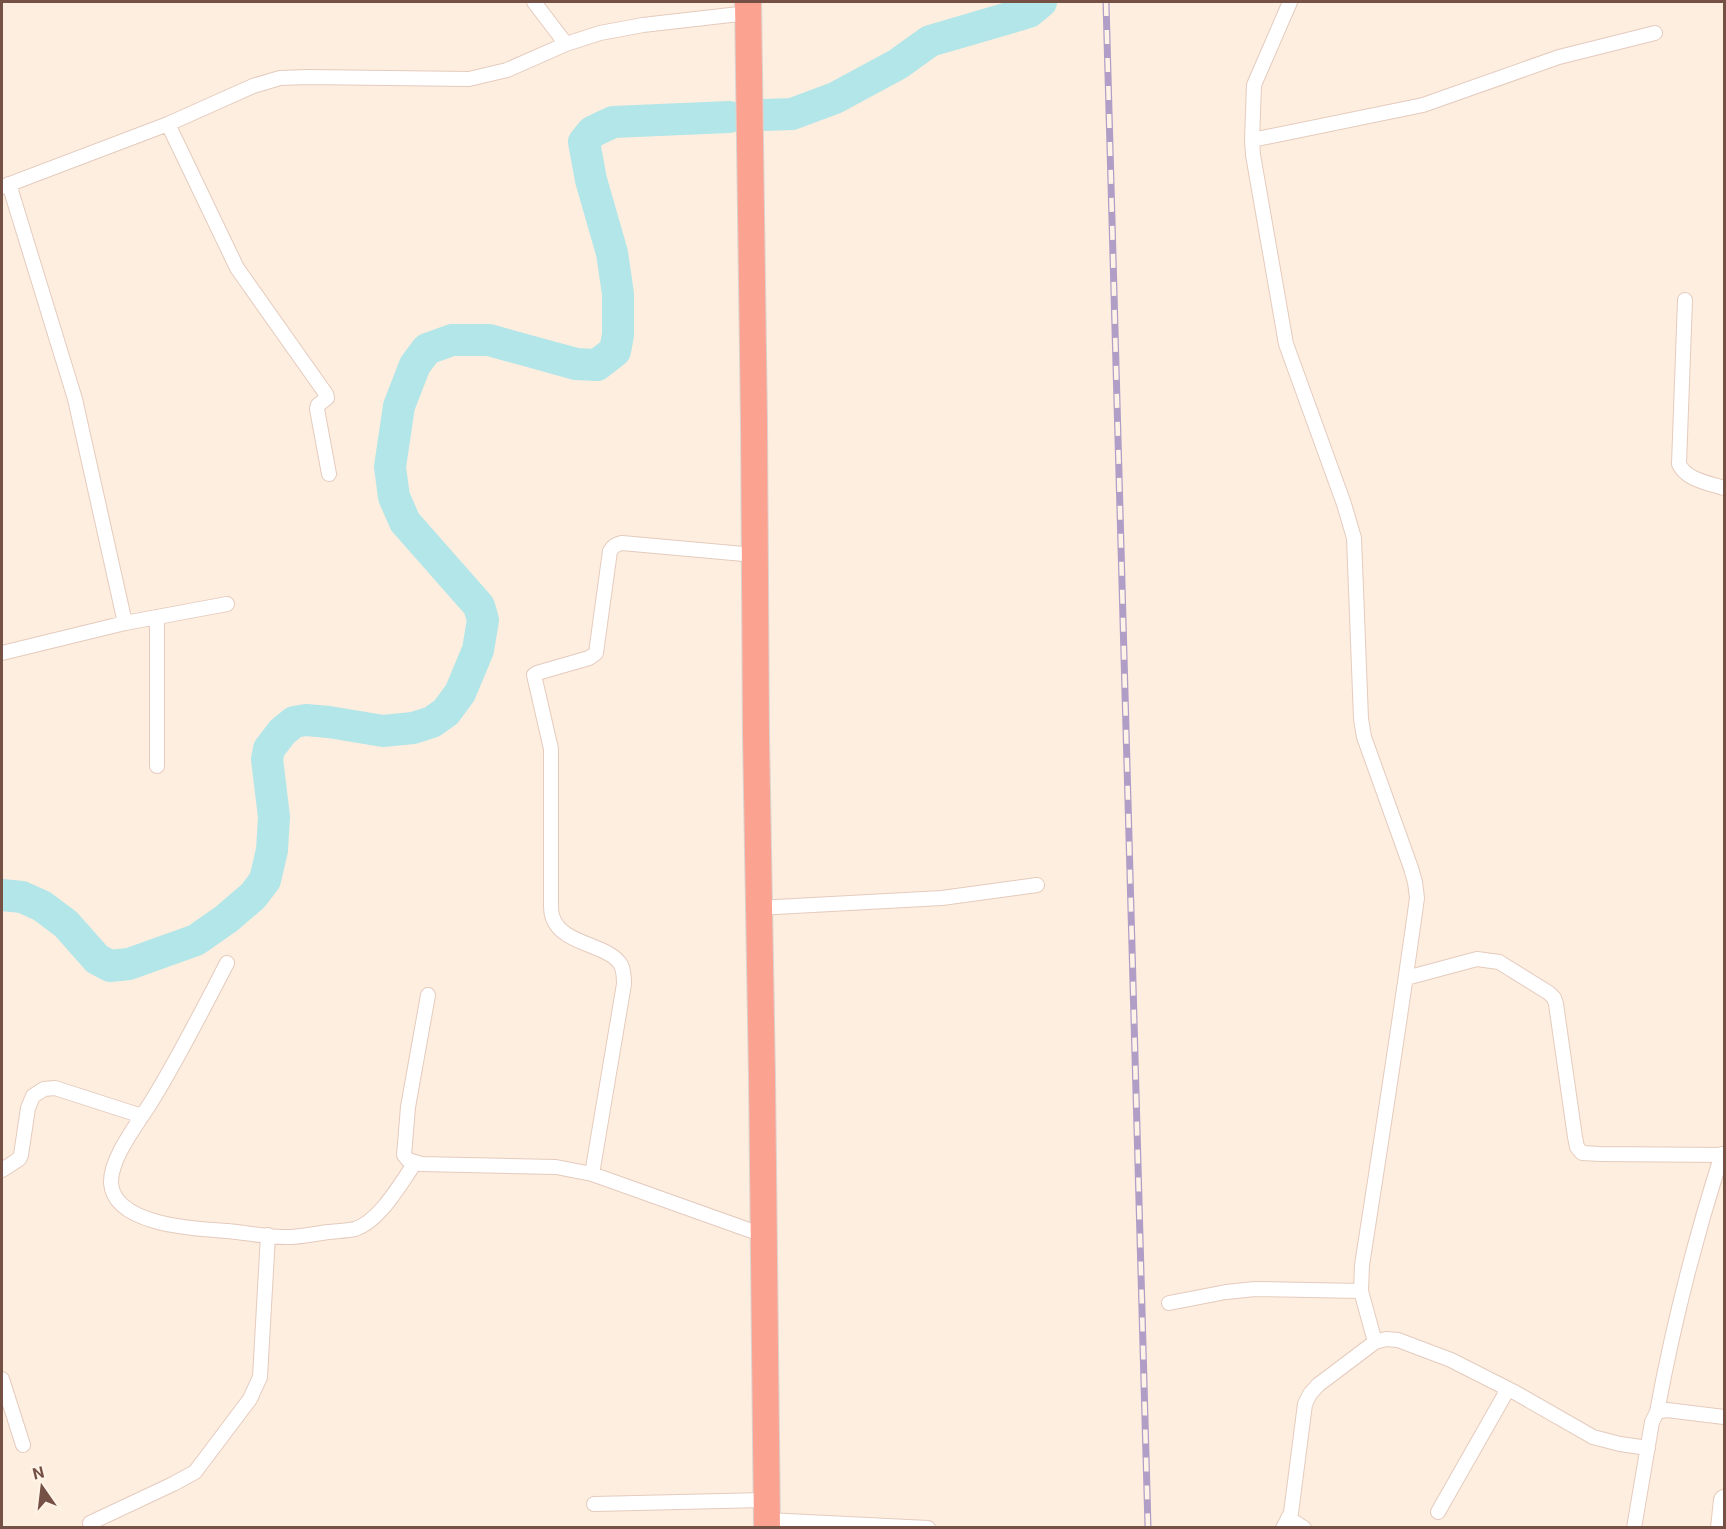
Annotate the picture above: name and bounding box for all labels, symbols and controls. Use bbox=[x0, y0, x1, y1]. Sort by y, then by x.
north arrow bbox=[12, 1457, 72, 1517]
text: N bbox=[31, 1462, 46, 1484]

